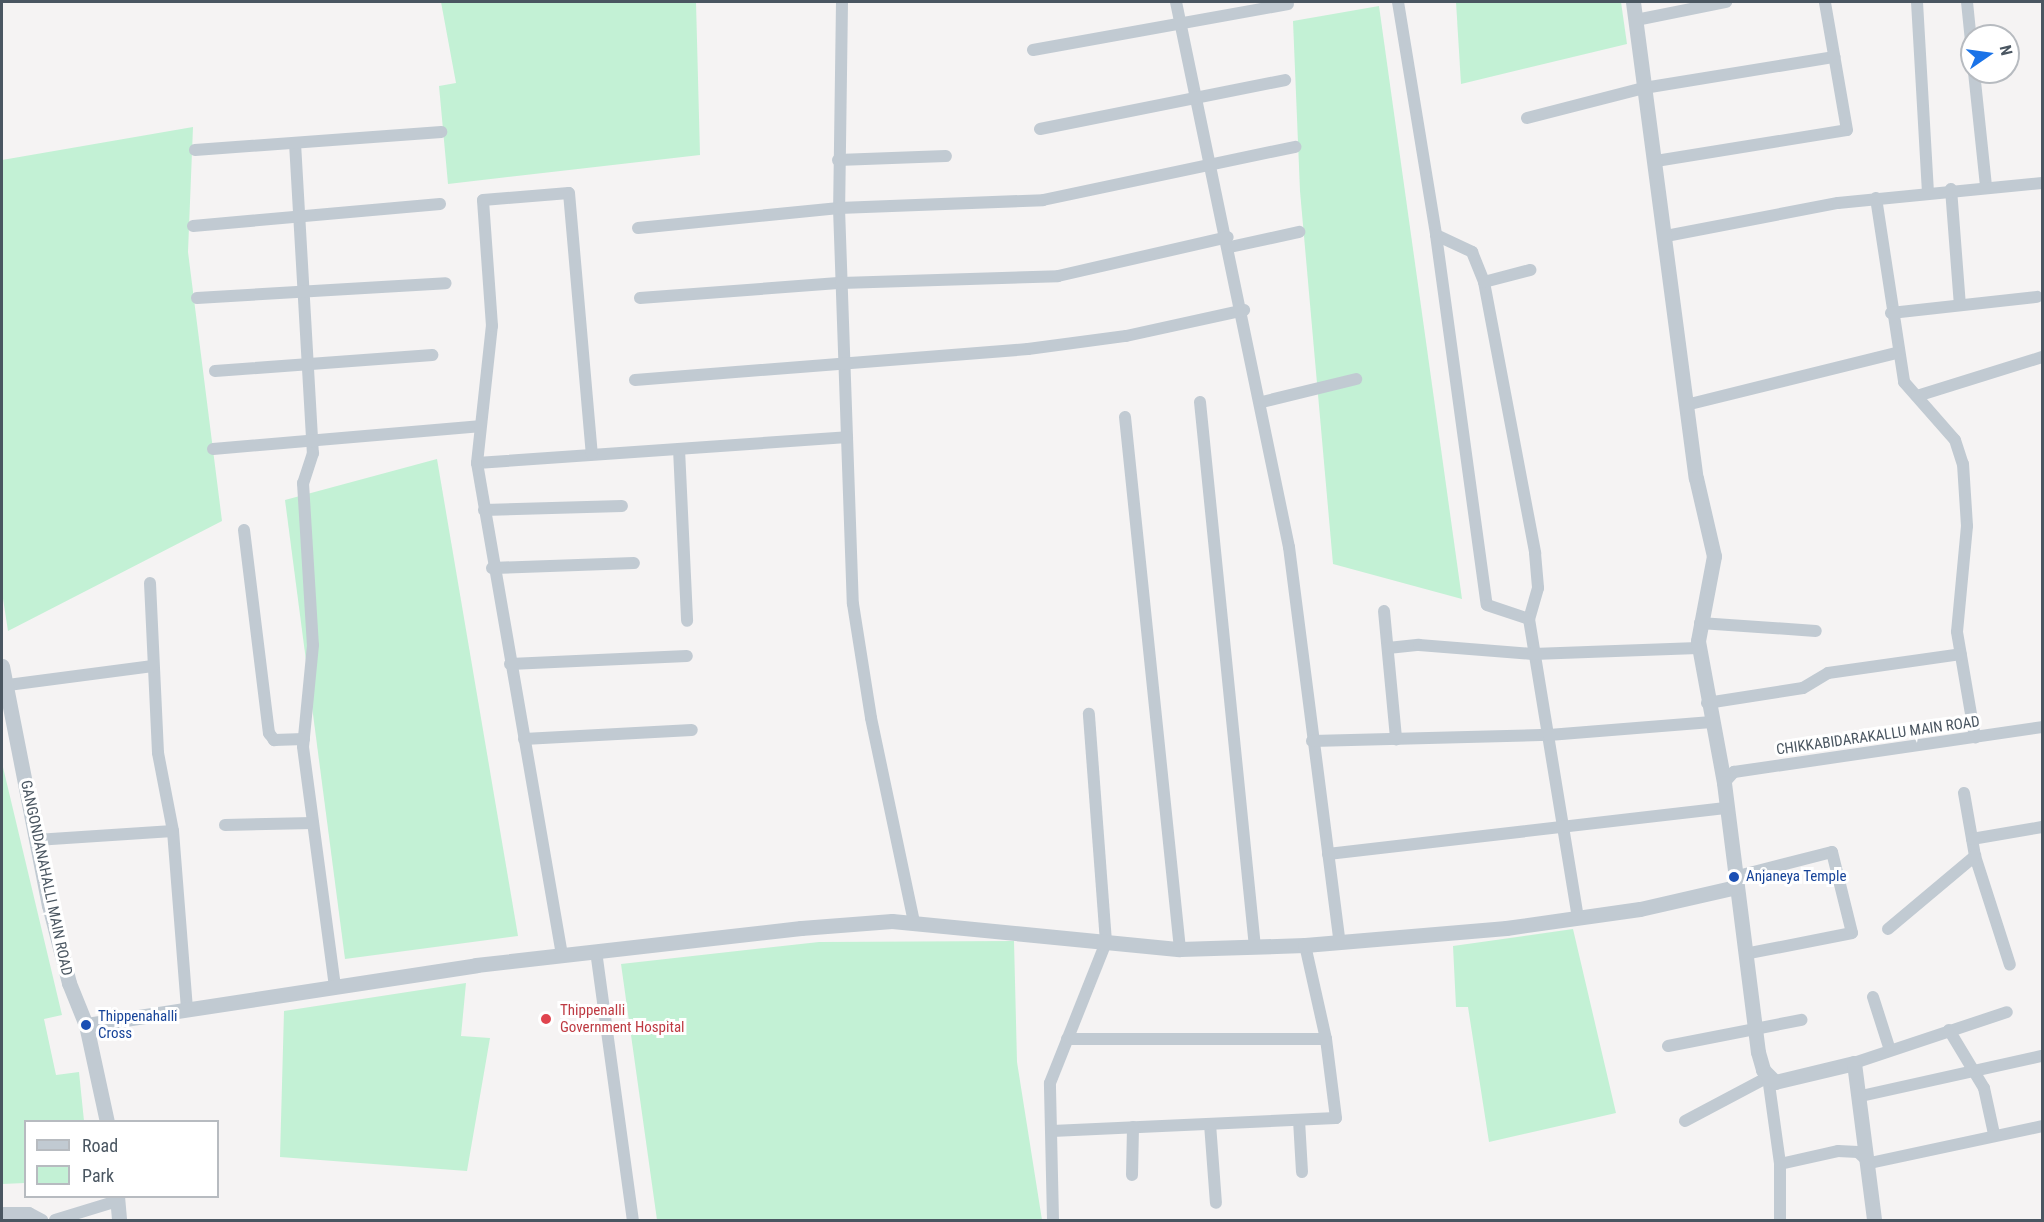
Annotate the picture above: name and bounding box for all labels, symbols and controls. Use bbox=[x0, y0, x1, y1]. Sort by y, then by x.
north arrow bbox=[1960, 24, 2020, 84]
text: N bbox=[1996, 43, 2016, 57]
street label: CHIKKABIDARAKALLU MAIN ROAD bbox=[1775, 713, 1981, 759]
street label: GANGONDANAHALLI MAIN ROAD bbox=[16, 779, 76, 977]
place label: Anjaneya Temple bbox=[1746, 868, 1847, 886]
marker: Anjaneya Temple bbox=[1727, 870, 1741, 884]
place label: Thippenalli Government Hospital bbox=[560, 1001, 685, 1036]
place label: Thippenahalli Cross bbox=[98, 1007, 178, 1042]
marker: Thippenalli Government Hospital bbox=[537, 1010, 555, 1028]
marker: Thippenahalli Cross bbox=[79, 1018, 93, 1032]
legend bbox=[24, 1120, 219, 1198]
text: Road bbox=[82, 1135, 118, 1156]
text: Park bbox=[82, 1165, 114, 1186]

